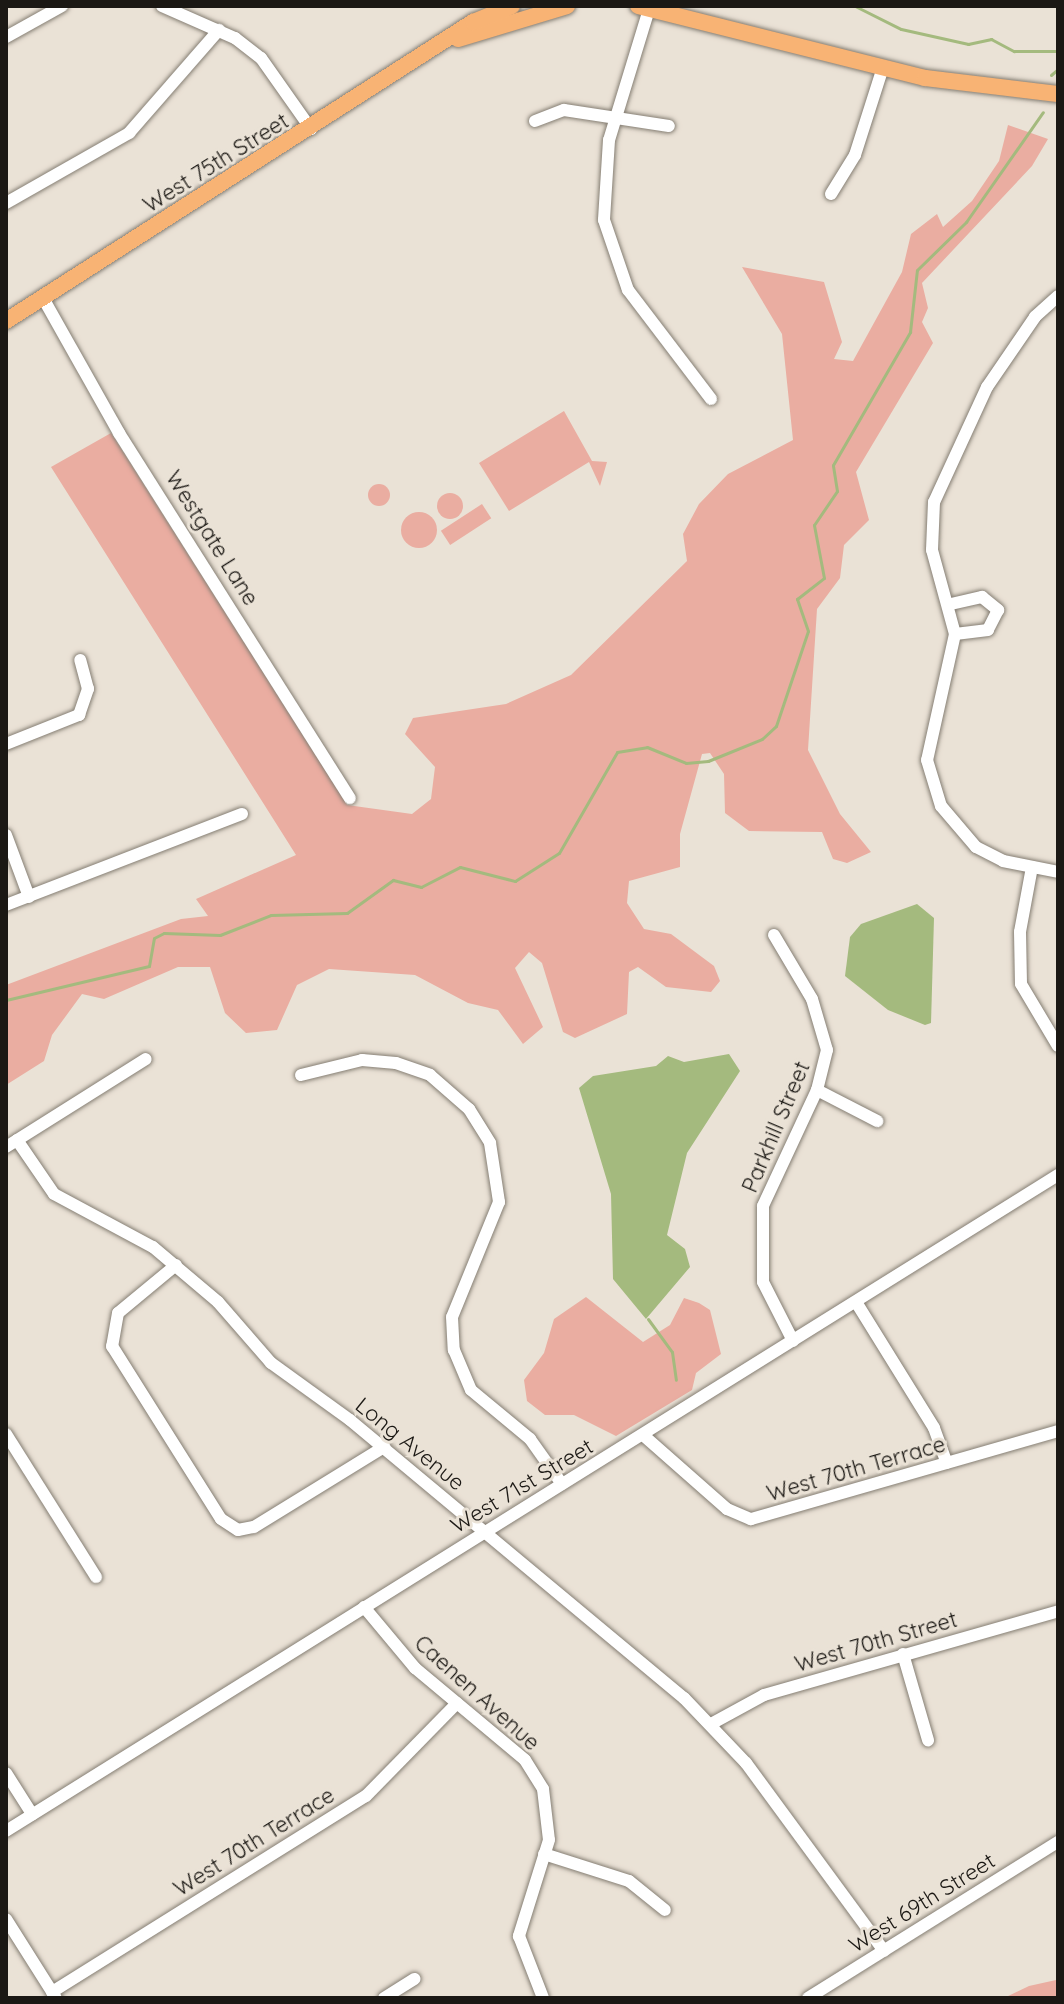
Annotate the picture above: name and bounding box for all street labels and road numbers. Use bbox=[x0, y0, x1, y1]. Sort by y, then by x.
street label: West 75th Street bbox=[138, 108, 294, 218]
street label: Westgate Lane bbox=[160, 466, 264, 610]
street label: Parkhill Street bbox=[737, 1057, 815, 1197]
street label: Long Avenue bbox=[350, 1392, 470, 1496]
street label: West 70th Terrace bbox=[764, 1431, 948, 1507]
street label: West 71st Street bbox=[446, 1433, 598, 1539]
street label: West 70th Street bbox=[792, 1606, 960, 1678]
street label: Caenen Avenue bbox=[409, 1630, 545, 1756]
street label: West 70th Terrace bbox=[169, 1782, 339, 1902]
street label: West 69th Street bbox=[844, 1847, 1000, 1959]

